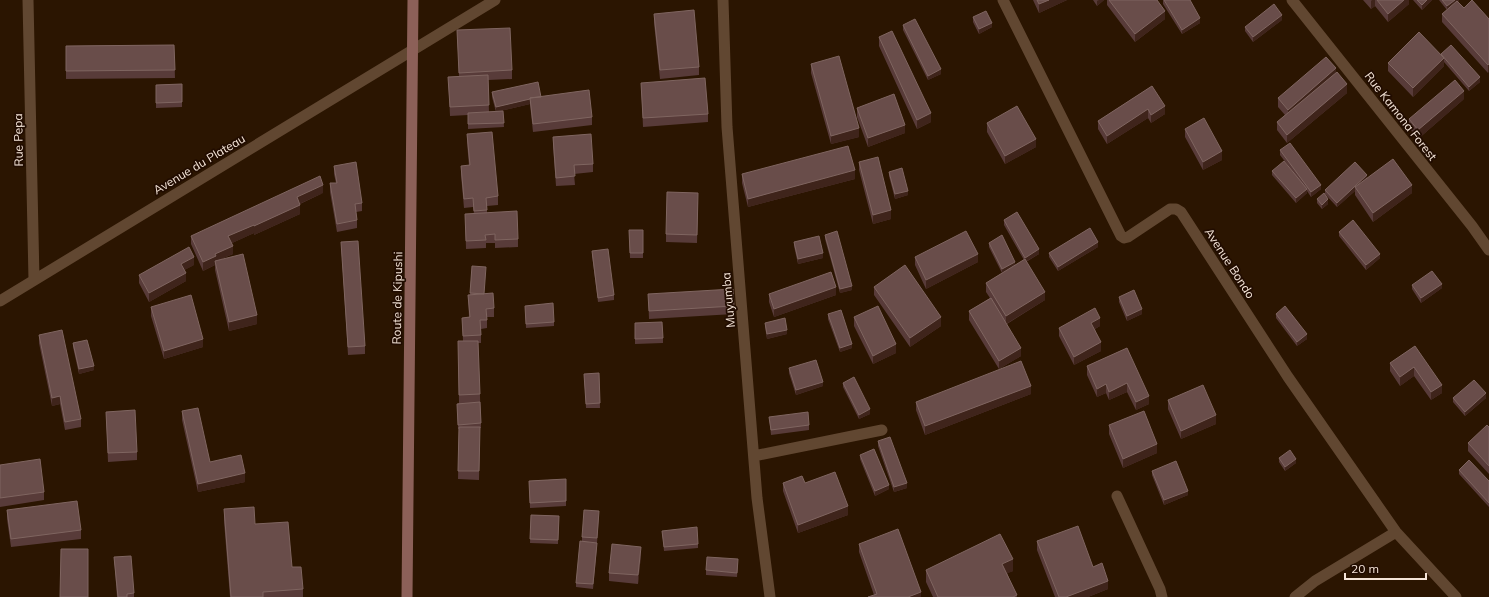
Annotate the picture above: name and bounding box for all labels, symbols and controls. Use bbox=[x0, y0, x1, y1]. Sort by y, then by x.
street label: Rue Kamona Forest bbox=[1362, 69, 1440, 163]
street label: Rue Pepa bbox=[10, 113, 26, 167]
street label: Avenue du Plateau bbox=[150, 131, 248, 197]
street label: Avenue Bondo bbox=[1202, 225, 1258, 301]
street label: Route de Kipushi bbox=[389, 251, 405, 345]
street label: Muyumba bbox=[718, 272, 738, 328]
scale bar bbox=[1345, 555, 1426, 581]
text: 20 m bbox=[1351, 561, 1379, 576]

